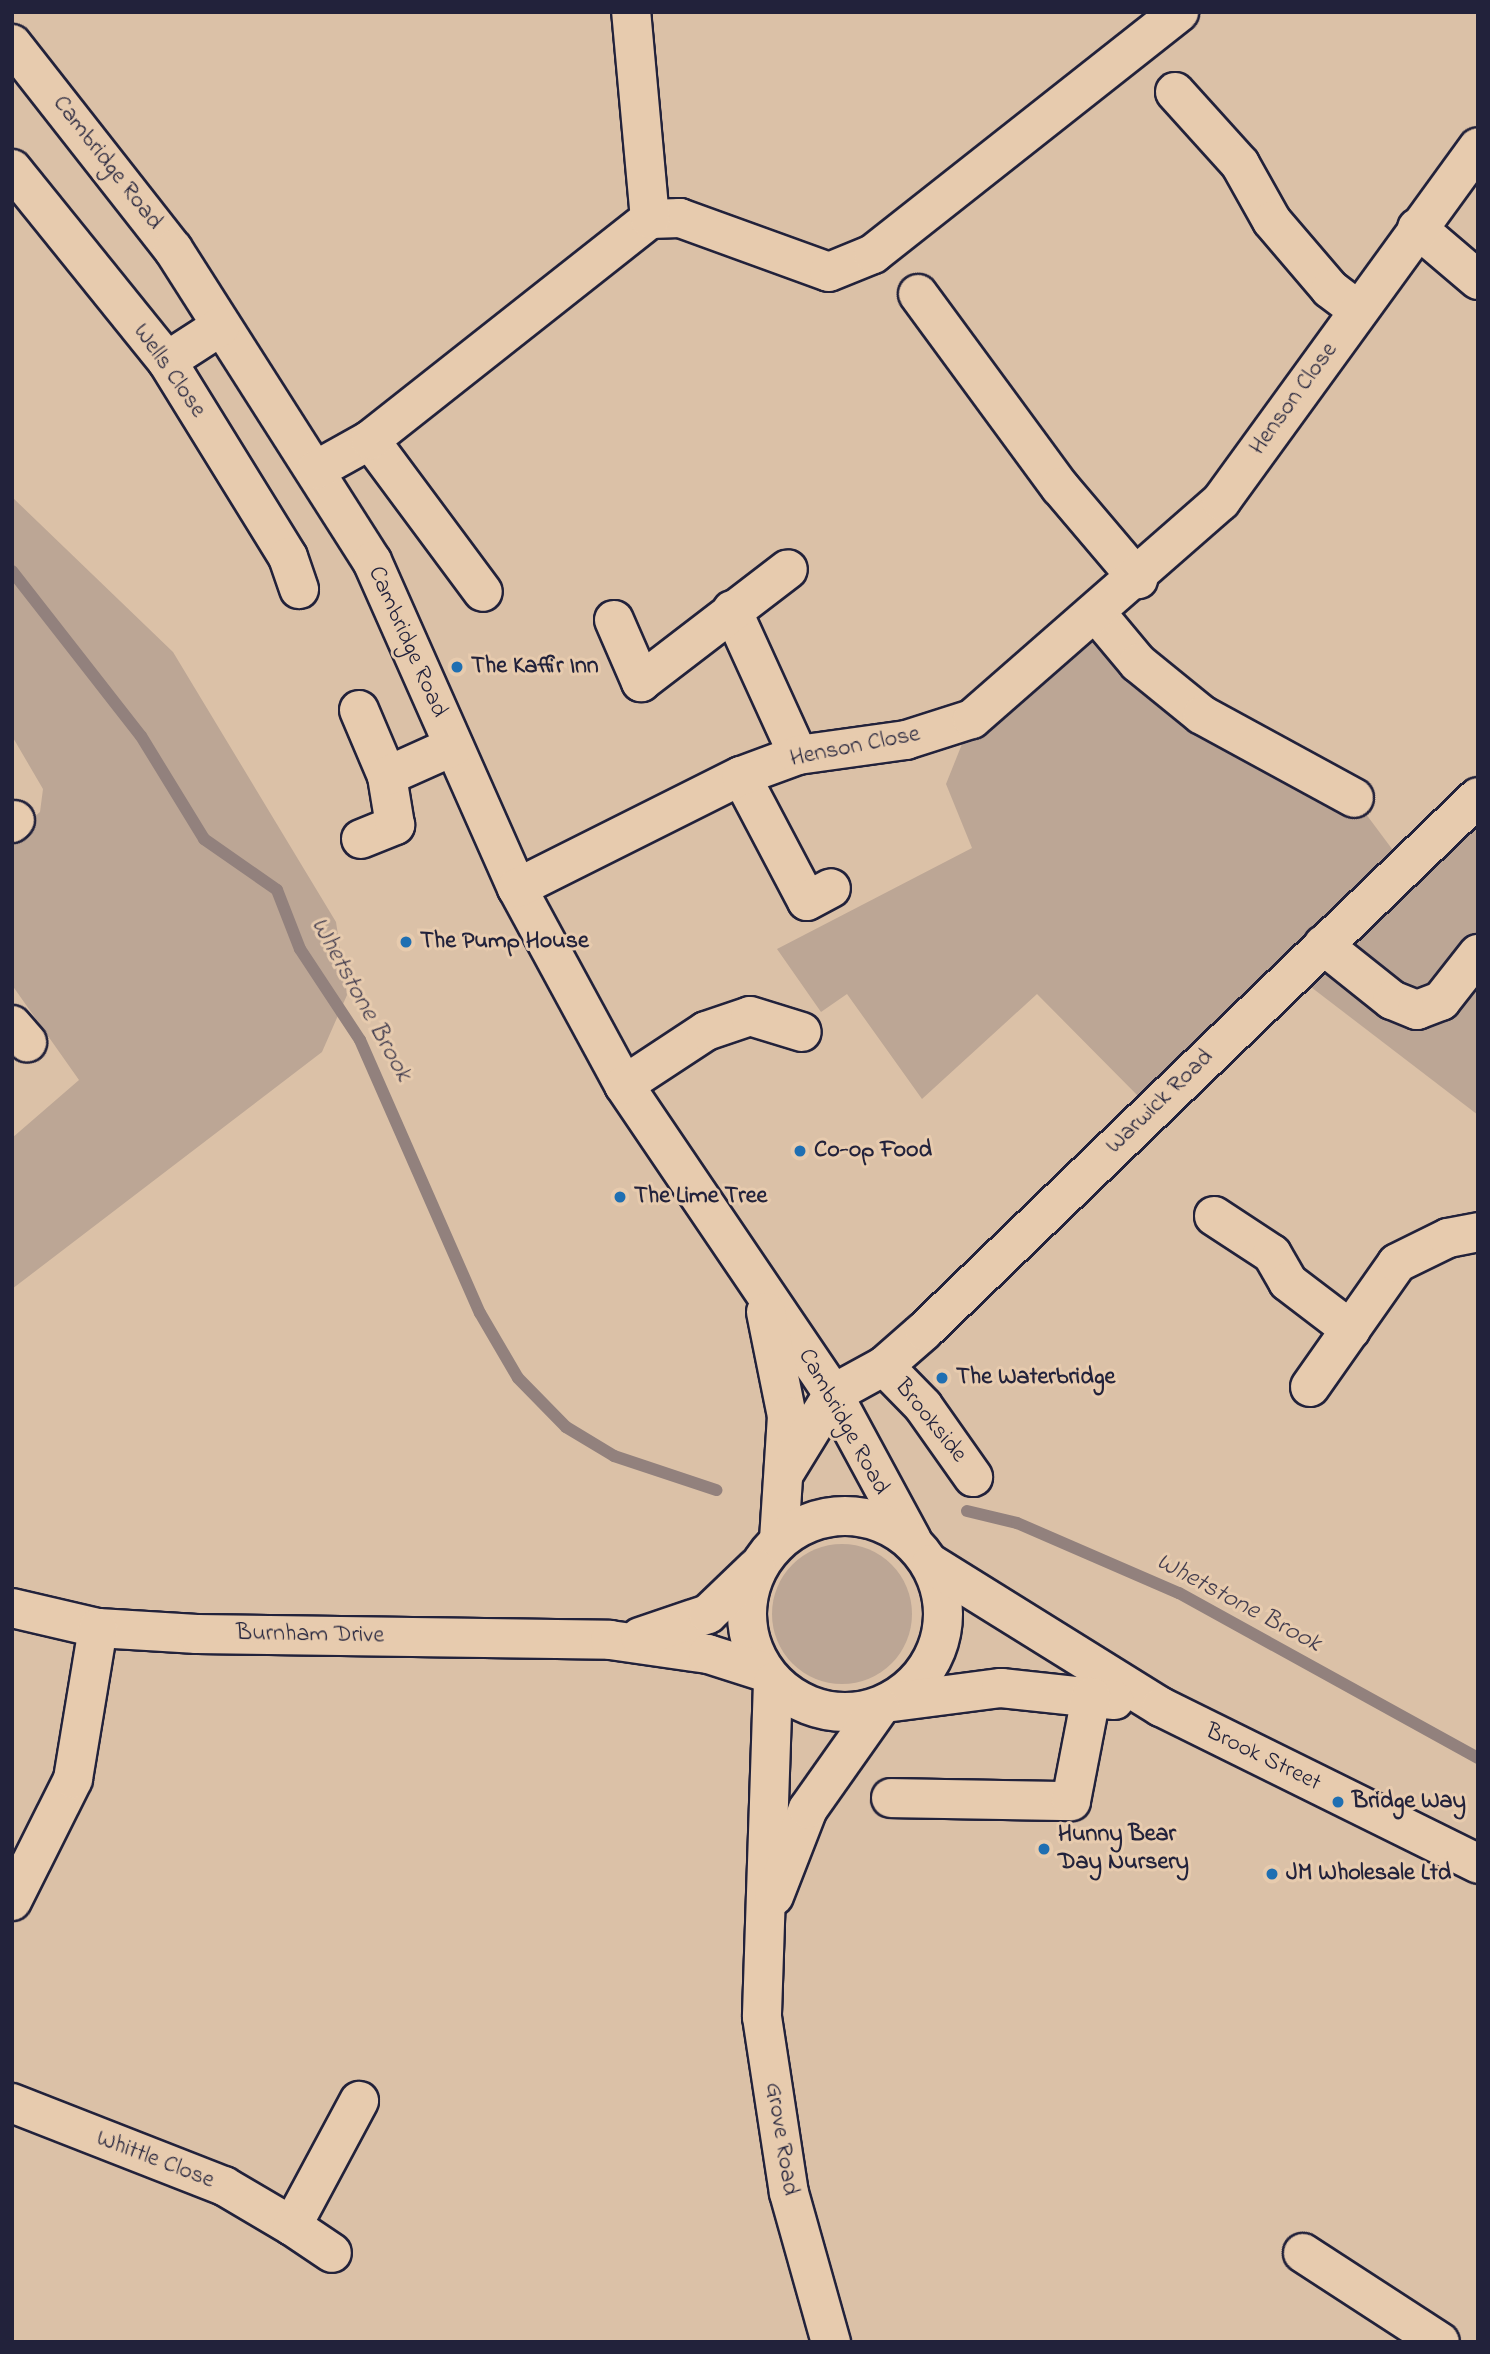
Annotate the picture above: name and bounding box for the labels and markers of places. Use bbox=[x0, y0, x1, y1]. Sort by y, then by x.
place label: The Kaffir Inn bbox=[471, 653, 599, 681]
marker: The Kaffir Inn bbox=[449, 659, 465, 675]
place label: The Pump House bbox=[420, 928, 589, 956]
marker: The Pump House bbox=[398, 934, 414, 950]
place label: Co-op Food bbox=[814, 1137, 932, 1165]
marker: Co-op Food bbox=[792, 1143, 808, 1159]
place label: The Lime Tree bbox=[634, 1183, 767, 1211]
marker: The Lime Tree bbox=[612, 1189, 628, 1205]
place label: The Waterbridge bbox=[956, 1364, 1115, 1392]
marker: The Waterbridge bbox=[934, 1370, 950, 1386]
place label: Bridge Way bbox=[1352, 1788, 1466, 1816]
marker: Bridge Way bbox=[1330, 1794, 1346, 1810]
place label: Hunny Bear Day Nursery bbox=[1058, 1821, 1189, 1877]
marker: Hunny Bear Day Nursery bbox=[1036, 1841, 1052, 1857]
place label: JM Wholesale Ltd bbox=[1286, 1860, 1451, 1888]
marker: JM Wholesale Ltd bbox=[1264, 1866, 1280, 1882]

